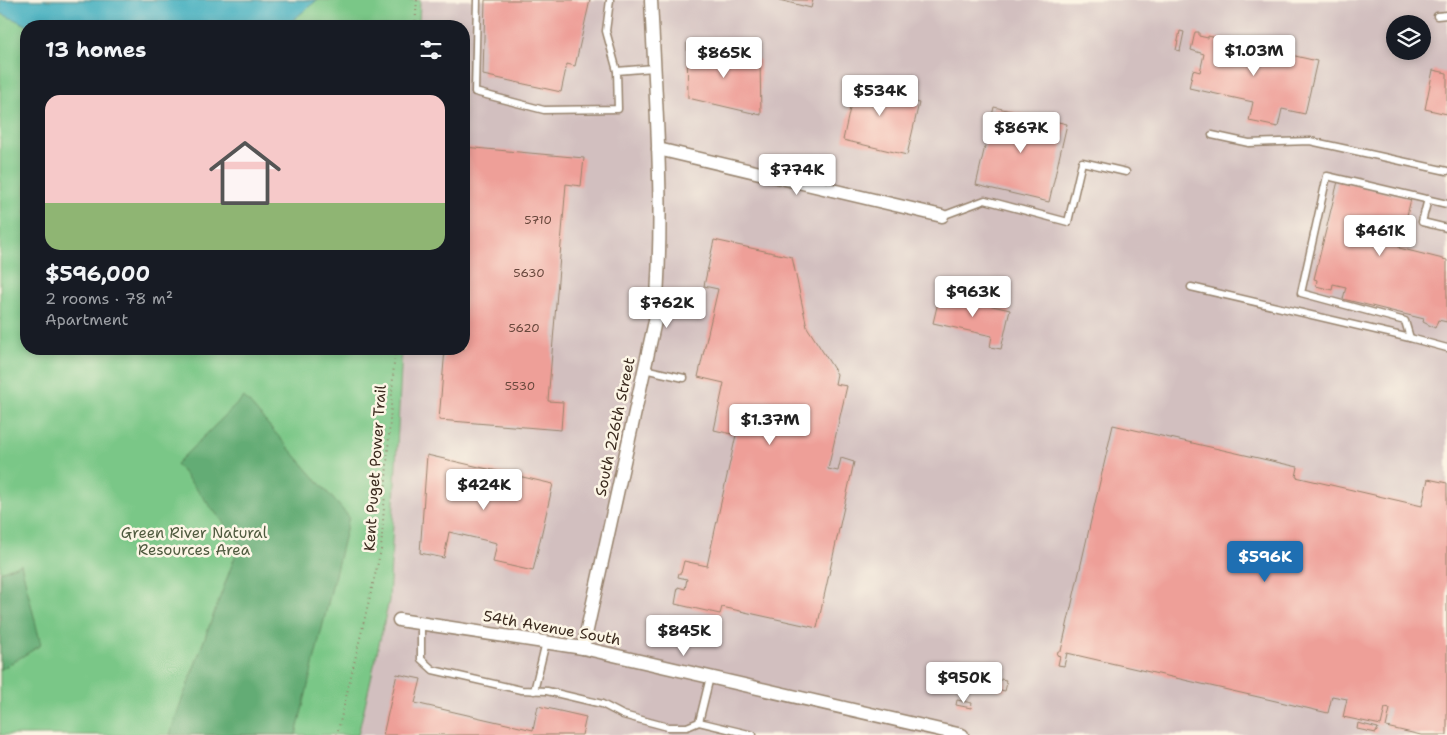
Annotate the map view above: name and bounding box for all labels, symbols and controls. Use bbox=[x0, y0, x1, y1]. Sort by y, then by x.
map controls bbox=[1386, 15, 1431, 60]
button: layers bbox=[1386, 15, 1431, 60]
pin: $1.03M bbox=[1213, 34, 1295, 77]
text: 13 homes bbox=[45, 36, 146, 64]
icon: filters bbox=[417, 36, 445, 64]
pin: $865K bbox=[689, 36, 759, 79]
text: $1.03M bbox=[1224, 40, 1284, 61]
text: $865K bbox=[697, 42, 751, 63]
pin: $534K bbox=[845, 74, 915, 117]
text: $534K bbox=[853, 80, 907, 101]
pin: $867K bbox=[986, 112, 1056, 154]
text: $867K bbox=[994, 117, 1048, 138]
icon: home bbox=[200, 128, 290, 218]
pin: $774K bbox=[762, 154, 832, 196]
text: $774K bbox=[770, 159, 824, 180]
house number: 5710 bbox=[524, 212, 552, 228]
pin: $461K bbox=[1345, 214, 1415, 257]
text: $461K bbox=[1355, 220, 1405, 241]
text: $596,000 bbox=[45, 260, 150, 288]
house number: 5630 bbox=[513, 265, 545, 281]
pin: $963K bbox=[938, 276, 1008, 318]
text: $963K bbox=[946, 281, 1000, 302]
pin: $762K bbox=[632, 286, 702, 329]
text: 2 rooms · 78 m² bbox=[45, 288, 173, 309]
text: $762K bbox=[640, 292, 694, 313]
text: Apartment bbox=[45, 309, 128, 330]
house number: 5620 bbox=[508, 320, 540, 336]
street label: South 226th Street bbox=[591, 356, 639, 498]
house number: 5530 bbox=[505, 378, 535, 394]
street label: Kent Puget Power Trail bbox=[359, 384, 391, 552]
pin: $1.37M bbox=[729, 404, 811, 446]
text: $1.37M bbox=[740, 409, 800, 430]
pin: $424K bbox=[449, 468, 519, 511]
text: $424K bbox=[457, 474, 511, 495]
park label: Green River Natural Resources Area bbox=[121, 523, 268, 560]
pin: $596K bbox=[1230, 540, 1300, 583]
text: $596K bbox=[1238, 546, 1292, 567]
street label: 54th Avenue South bbox=[482, 606, 622, 650]
pin: $845K bbox=[649, 614, 719, 657]
text: $845K bbox=[657, 620, 711, 641]
pin: $950K bbox=[929, 662, 999, 704]
text: $950K bbox=[937, 667, 991, 688]

